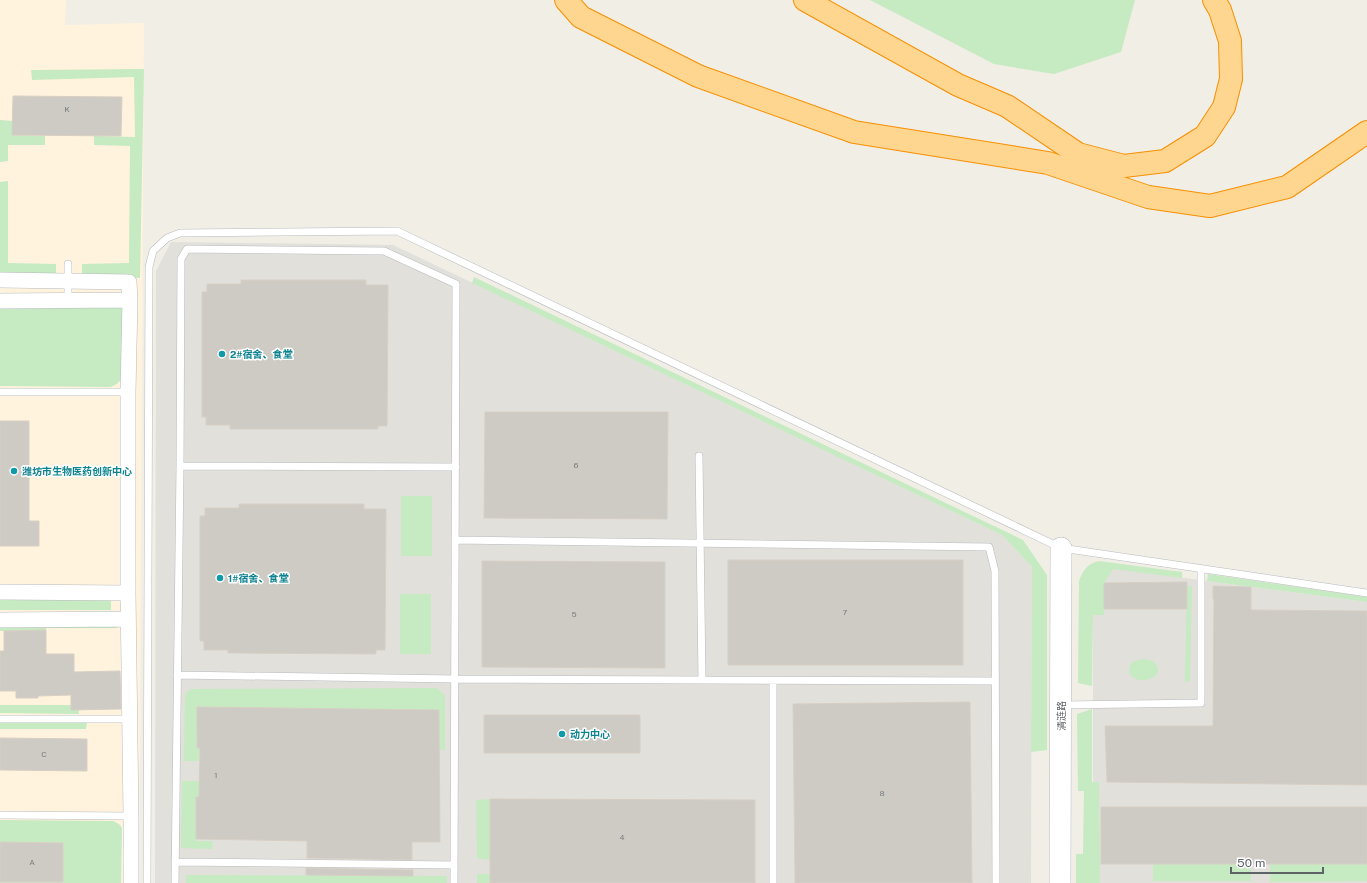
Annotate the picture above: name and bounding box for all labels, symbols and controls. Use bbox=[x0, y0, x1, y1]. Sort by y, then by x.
house number: K bbox=[64, 104, 70, 114]
place label: 2#宿舍、食堂 bbox=[230, 348, 293, 360]
marker: 2#宿舍、食堂 bbox=[217, 349, 227, 359]
house number: 6 bbox=[574, 460, 579, 470]
place label: 潍坊市生物医药创新中心 bbox=[22, 465, 132, 477]
marker: 潍坊市生物医药创新中心 bbox=[9, 466, 19, 476]
place label: 1#宿舍、食堂 bbox=[228, 572, 288, 584]
marker: 1#宿舍、食堂 bbox=[215, 573, 225, 583]
house number: 7 bbox=[843, 607, 848, 617]
house number: 5 bbox=[571, 609, 577, 619]
street label: 清涟路 bbox=[1055, 701, 1067, 731]
place label: 动力中心 bbox=[570, 728, 610, 740]
marker: 动力中心 bbox=[557, 729, 567, 739]
house number: C bbox=[41, 749, 47, 759]
house number: 1 bbox=[214, 770, 218, 780]
house number: 8 bbox=[879, 788, 885, 798]
house number: 4 bbox=[619, 832, 625, 842]
scale bar bbox=[1231, 849, 1323, 875]
text: 50 m bbox=[1237, 856, 1265, 870]
house number: A bbox=[29, 857, 35, 867]

